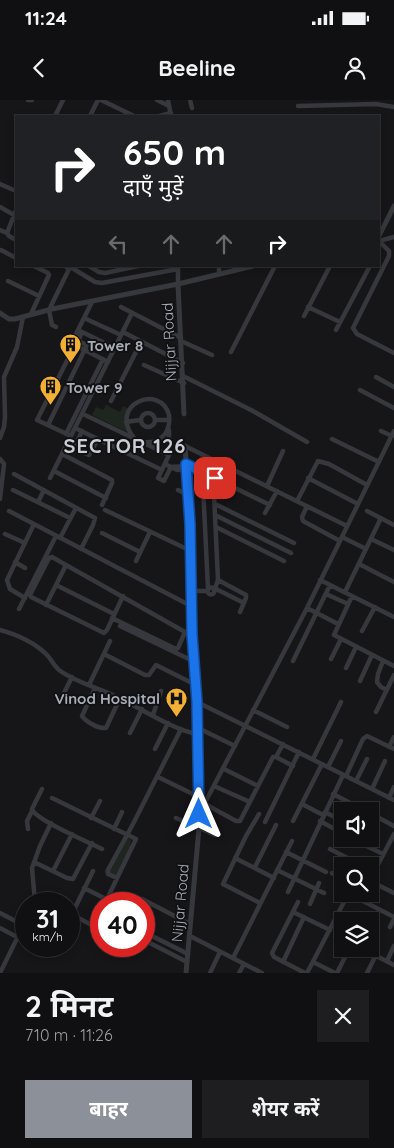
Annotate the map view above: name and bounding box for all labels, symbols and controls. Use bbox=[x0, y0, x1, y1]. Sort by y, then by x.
text: 11:24 bbox=[25, 6, 67, 30]
icon: back bbox=[25, 54, 53, 82]
text: Beeline bbox=[158, 54, 236, 82]
icon: person bbox=[341, 54, 369, 82]
text: 650 m bbox=[123, 130, 226, 174]
icon: right bbox=[40, 135, 105, 200]
text: दाएँ मुड़ें bbox=[123, 173, 183, 201]
icon: left bbox=[104, 230, 132, 258]
icon: ahead bbox=[157, 230, 185, 258]
icon: ahead bbox=[210, 230, 238, 258]
icon: right bbox=[263, 230, 291, 258]
street label: Nijjar Road bbox=[157, 302, 181, 382]
building icon: Tower 8 bbox=[59, 333, 83, 364]
place label: Tower 8 bbox=[87, 336, 143, 355]
building icon: Tower 9 bbox=[38, 375, 62, 406]
place label: Tower 9 bbox=[66, 378, 123, 397]
district label: SECTOR 126 bbox=[64, 433, 186, 458]
pin bbox=[194, 457, 236, 499]
icon: arrive bbox=[201, 464, 229, 492]
hospital icon: Vinod Hospital bbox=[164, 686, 188, 717]
place label: Vinod Hospital bbox=[54, 689, 160, 708]
position arrow bbox=[172, 787, 224, 839]
map controls bbox=[334, 802, 379, 957]
button: sound bbox=[334, 802, 379, 847]
button: search bbox=[334, 857, 379, 902]
street label: Nijjar Road bbox=[167, 863, 193, 943]
speed limit sign: 40 bbox=[90, 892, 155, 957]
text: 31 bbox=[36, 903, 59, 934]
button: layers bbox=[334, 912, 379, 957]
text: km/h bbox=[32, 929, 63, 944]
text: 2 मिनट bbox=[25, 987, 113, 1025]
button: close bbox=[317, 990, 369, 1042]
text: 710 m · 11:26 bbox=[25, 1025, 113, 1045]
button: बाहर bbox=[25, 1080, 192, 1138]
button: शेयर करें bbox=[202, 1080, 369, 1138]

